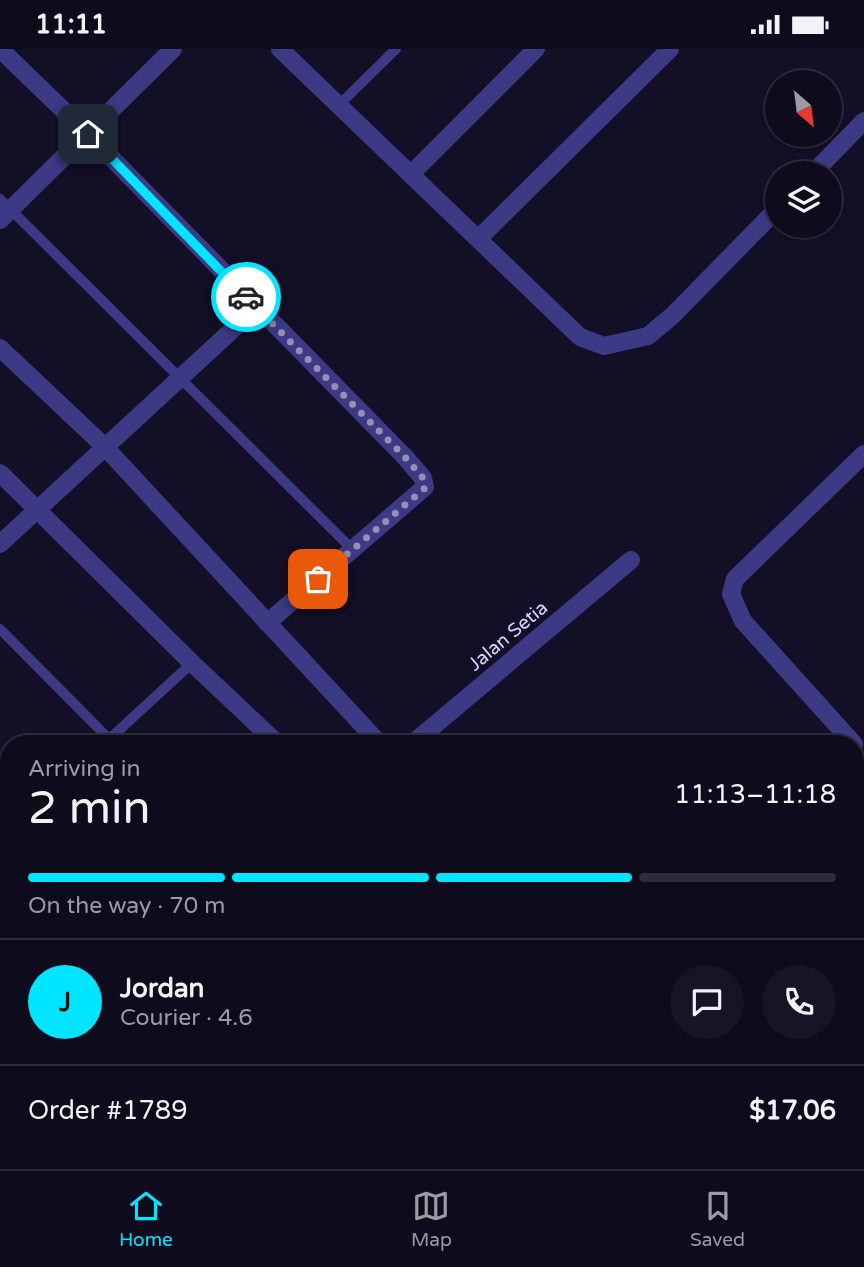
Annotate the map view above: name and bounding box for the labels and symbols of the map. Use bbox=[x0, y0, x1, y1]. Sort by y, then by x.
north arrow bbox=[765, 70, 842, 147]
pin bbox=[58, 104, 118, 164]
courier bbox=[211, 262, 281, 332]
pin bbox=[288, 549, 348, 609]
street label: Jalan Setia bbox=[464, 597, 552, 675]

